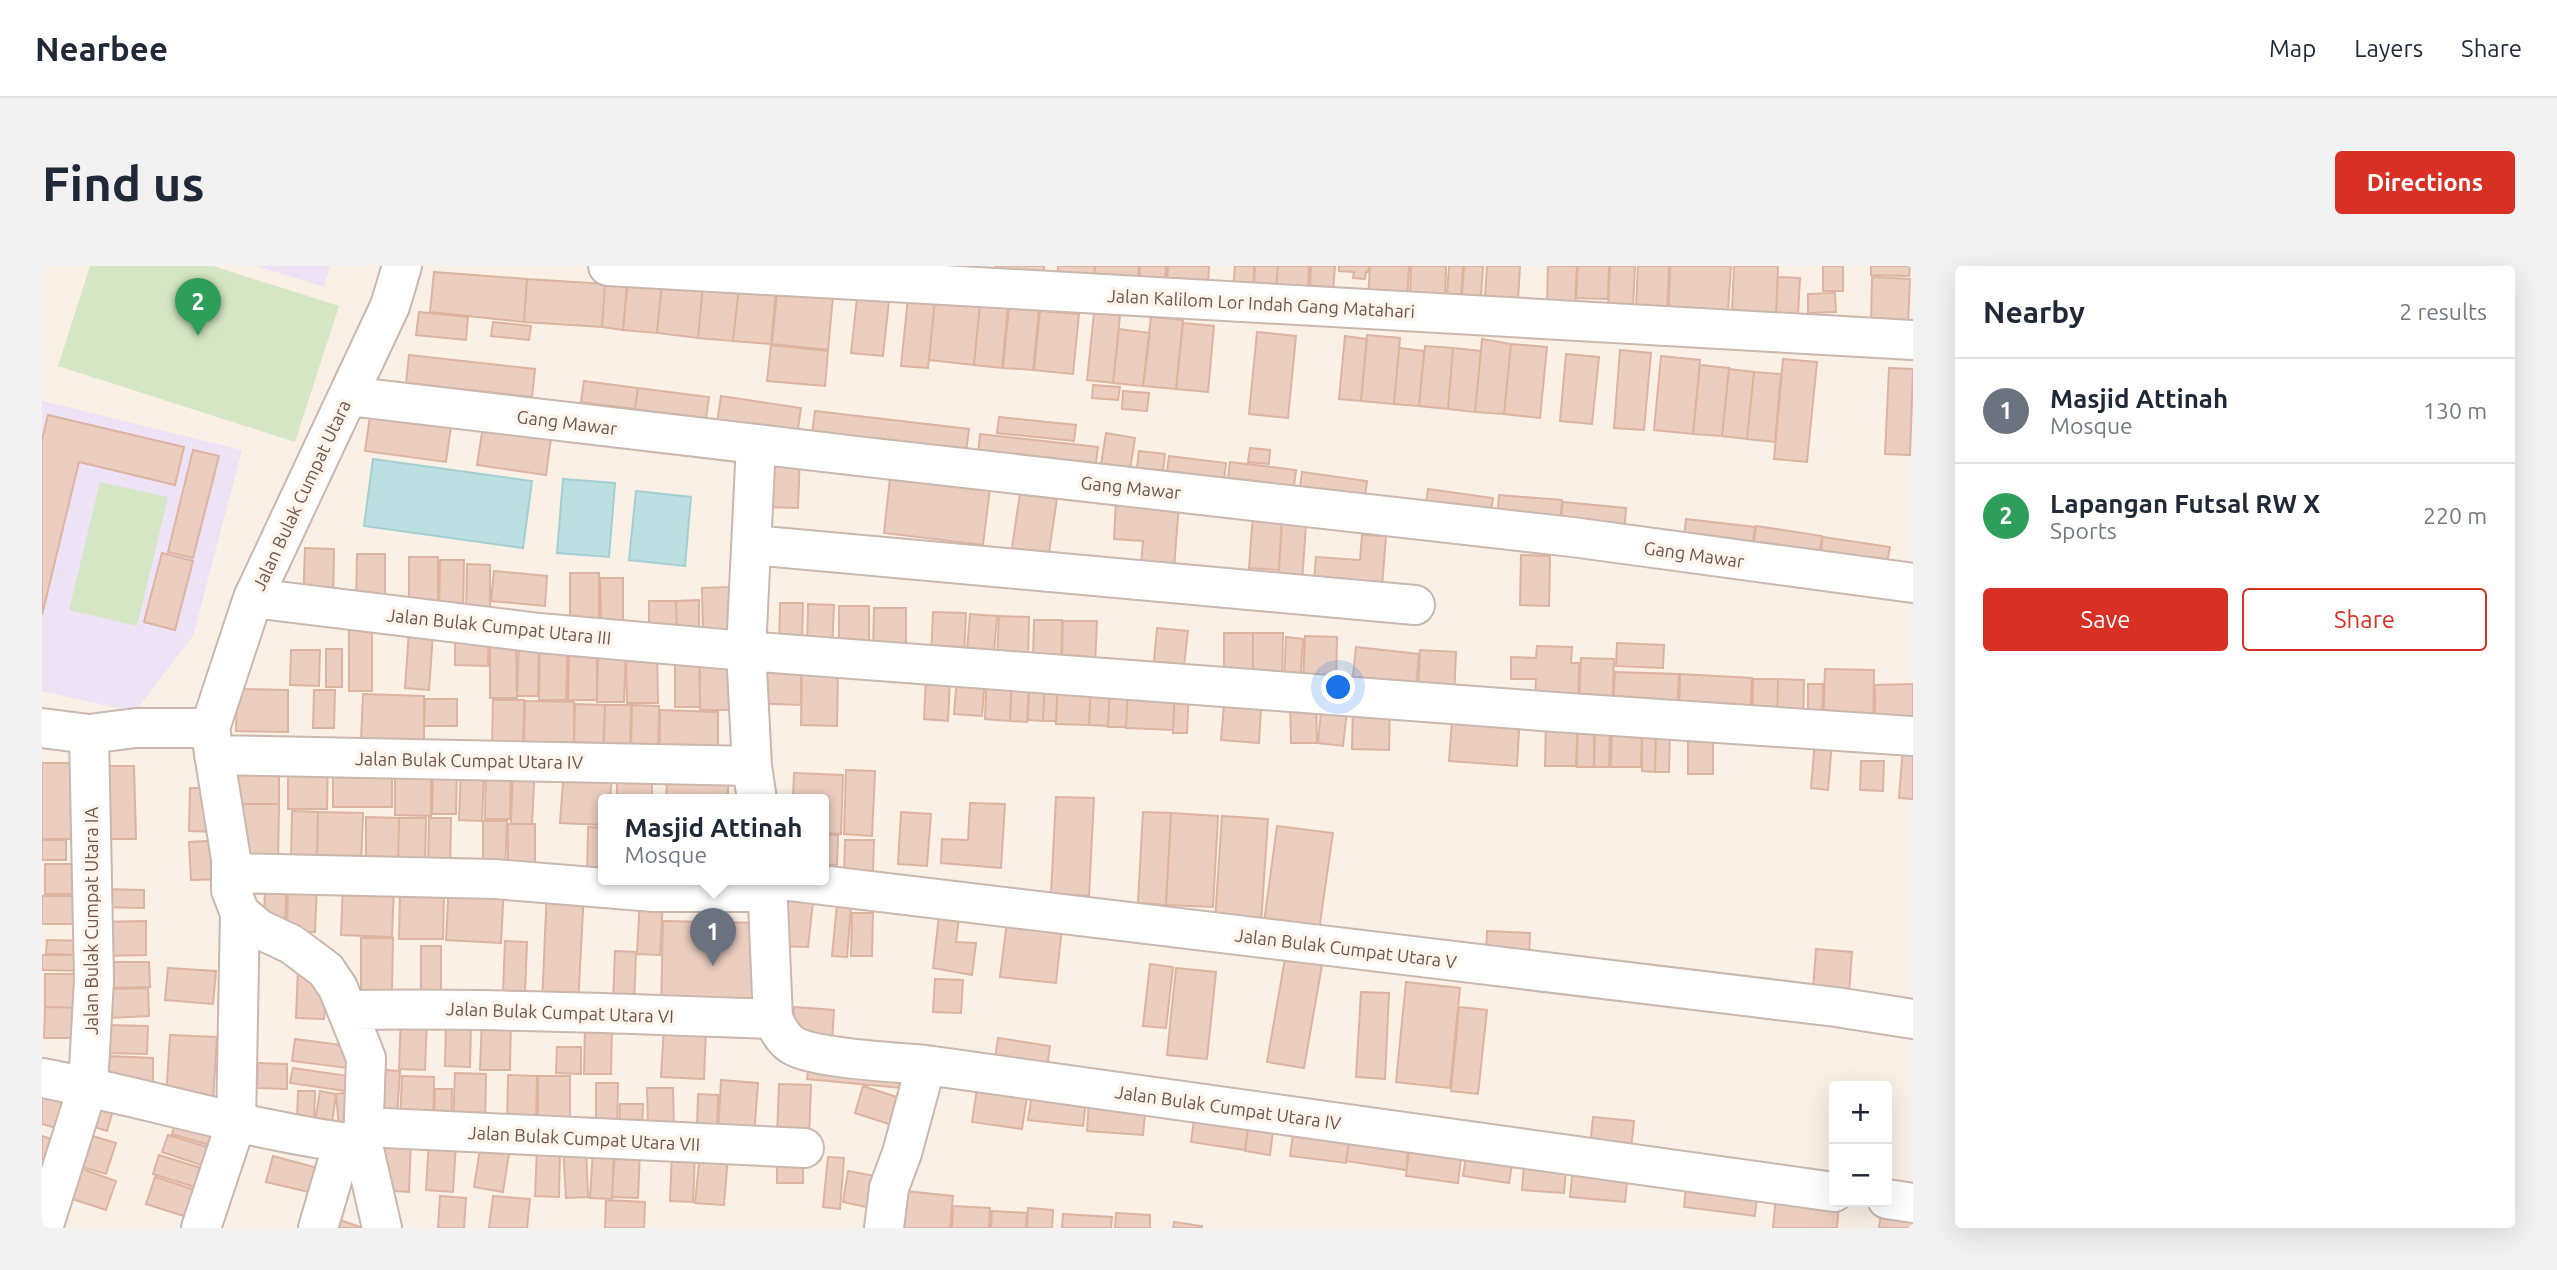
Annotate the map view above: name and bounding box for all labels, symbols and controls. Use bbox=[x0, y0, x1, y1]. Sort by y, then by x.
text: Nearbee bbox=[35, 30, 168, 67]
text: Map bbox=[2269, 35, 2316, 62]
text: Layers bbox=[2354, 35, 2423, 62]
text: Share bbox=[2461, 35, 2522, 62]
button: Directions bbox=[2335, 151, 2515, 214]
text: Find us bbox=[42, 155, 205, 210]
pin: 2 bbox=[175, 278, 221, 336]
street label: Jalan Kalilom Lor Indah Gang Matahari bbox=[1107, 285, 1415, 321]
text: Nearby bbox=[1983, 295, 2085, 329]
text: 2 results bbox=[2399, 299, 2487, 324]
text: Masjid Attinah bbox=[2050, 384, 2228, 413]
street label: Jalan Bulak Cumpat Utara bbox=[248, 397, 354, 593]
text: 1 bbox=[2000, 398, 2012, 423]
text: 130 m bbox=[2423, 398, 2487, 423]
street label: Gang Mawar bbox=[516, 406, 618, 438]
text: Mosque bbox=[2050, 413, 2133, 438]
street label: Gang Mawar bbox=[1080, 472, 1182, 502]
text: Lapangan Futsal RW X bbox=[2050, 489, 2320, 518]
text: 2 bbox=[2000, 503, 2012, 528]
text: 220 m bbox=[2423, 503, 2487, 528]
text: Sports bbox=[2050, 518, 2117, 543]
street label: Gang Mawar bbox=[1643, 537, 1745, 571]
button: Save bbox=[1983, 588, 2228, 651]
button: Share bbox=[2242, 588, 2487, 651]
street label: Jalan Bulak Cumpat Utara III bbox=[386, 604, 612, 648]
your location bbox=[1321, 670, 1355, 704]
street label: Jalan Bulak Cumpat Utara IV bbox=[355, 748, 584, 772]
popup bbox=[598, 794, 829, 885]
street label: Jalan Bulak Cumpat Utara IA bbox=[81, 807, 101, 1035]
text: Masjid Attinah bbox=[624, 813, 803, 842]
text: Mosque bbox=[624, 842, 707, 867]
pin: 1 bbox=[690, 908, 736, 966]
street label: Jalan Bulak Cumpat Utara V bbox=[1234, 924, 1459, 972]
street label: Jalan Bulak Cumpat Utara VI bbox=[446, 998, 674, 1026]
street label: Jalan Bulak Cumpat Utara IV bbox=[1114, 1081, 1343, 1133]
map controls bbox=[1829, 1081, 1892, 1207]
button: + bbox=[1829, 1081, 1892, 1144]
street label: Jalan Bulak Cumpat Utara VII bbox=[467, 1122, 701, 1154]
button: − bbox=[1829, 1144, 1892, 1207]

